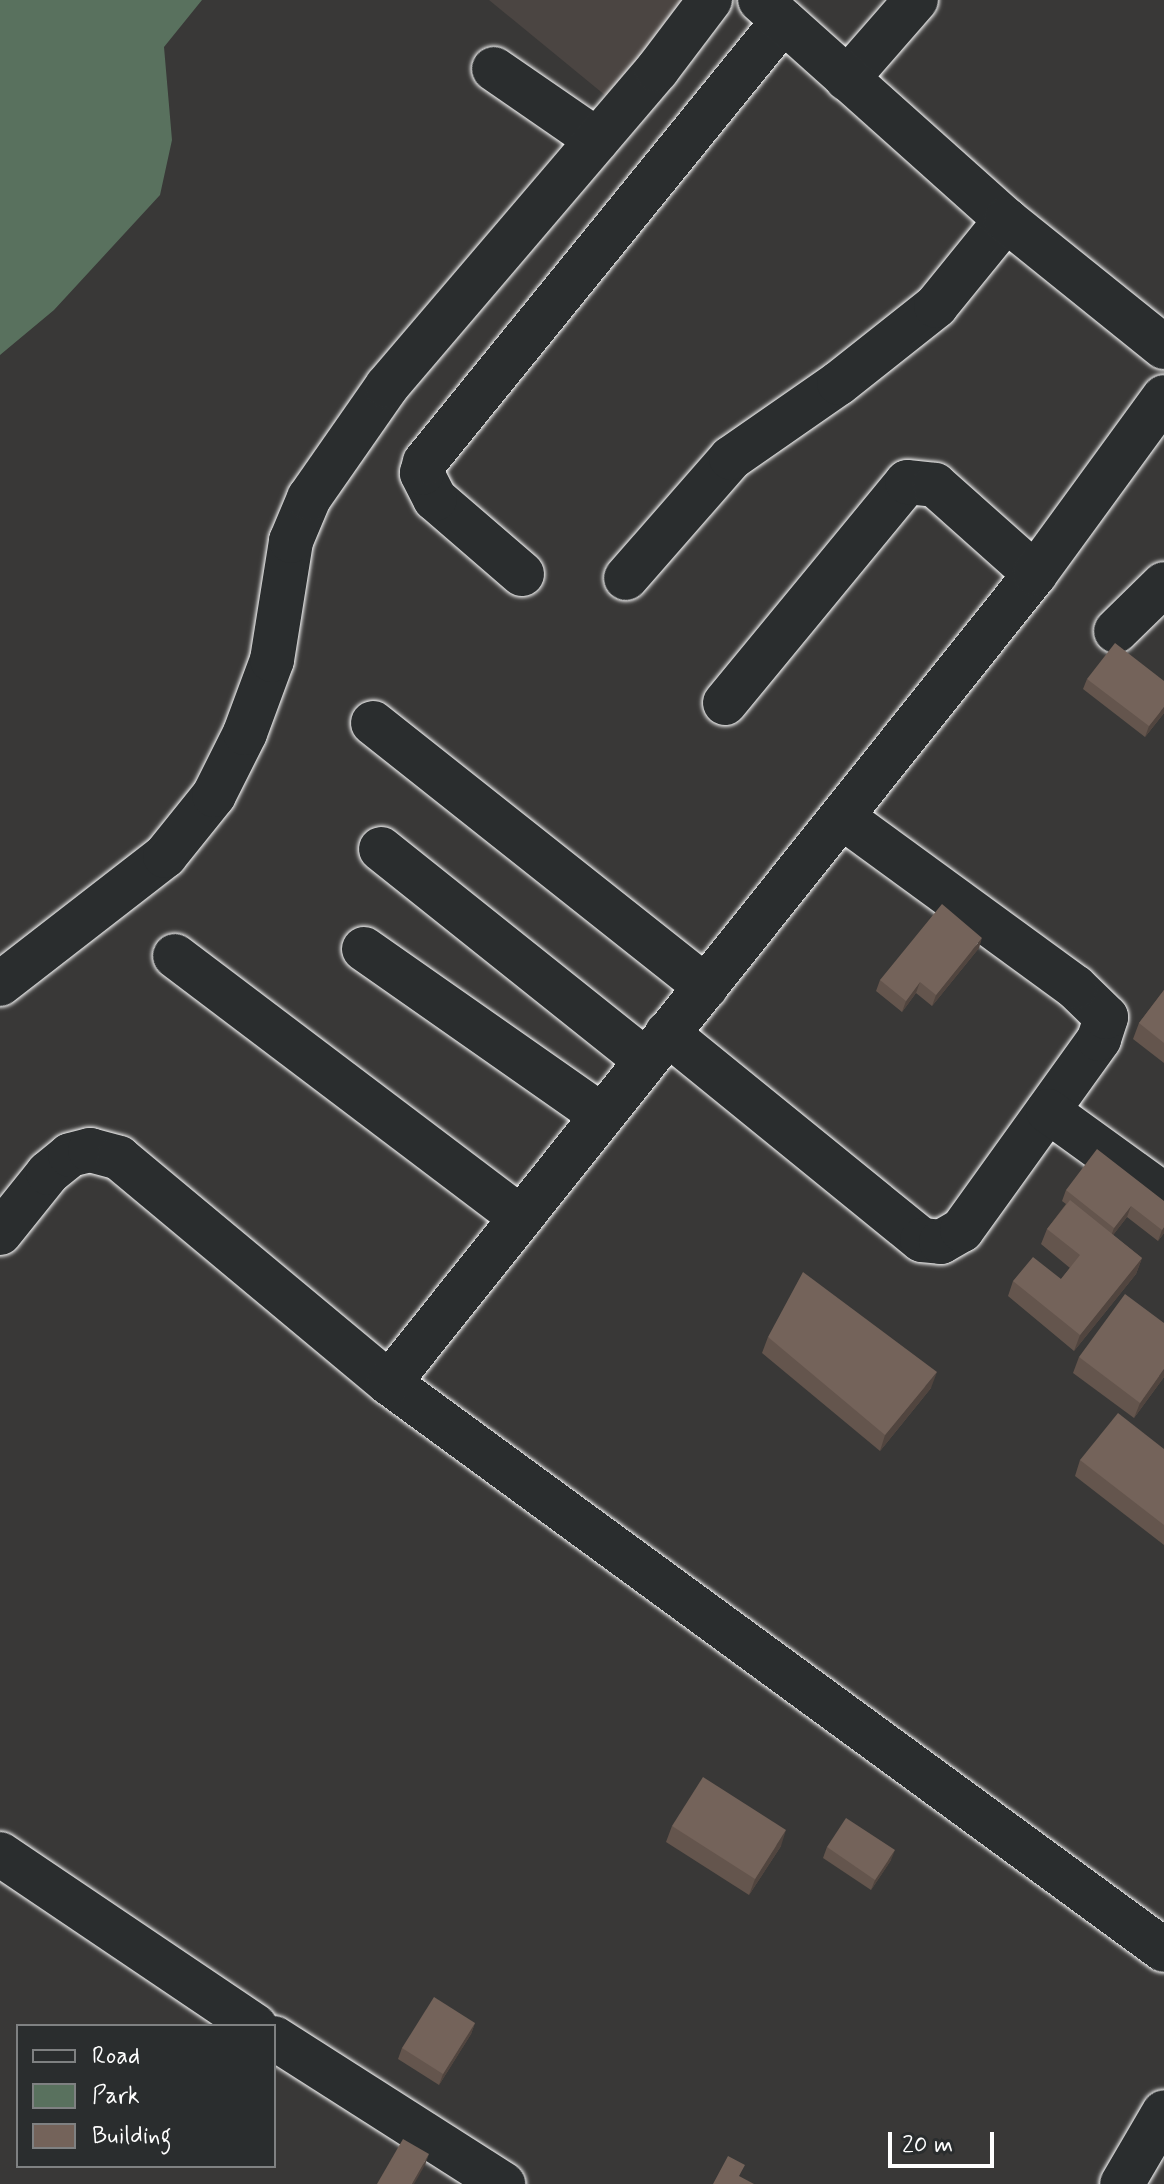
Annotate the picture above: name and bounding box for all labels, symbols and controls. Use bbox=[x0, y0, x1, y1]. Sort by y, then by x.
legend bbox=[16, 2024, 276, 2168]
text: Road bbox=[92, 2041, 140, 2072]
text: Park bbox=[92, 2081, 140, 2112]
scale bar bbox=[892, 2116, 998, 2166]
text: Building bbox=[92, 2121, 172, 2152]
text: 20 m bbox=[902, 2130, 953, 2161]

